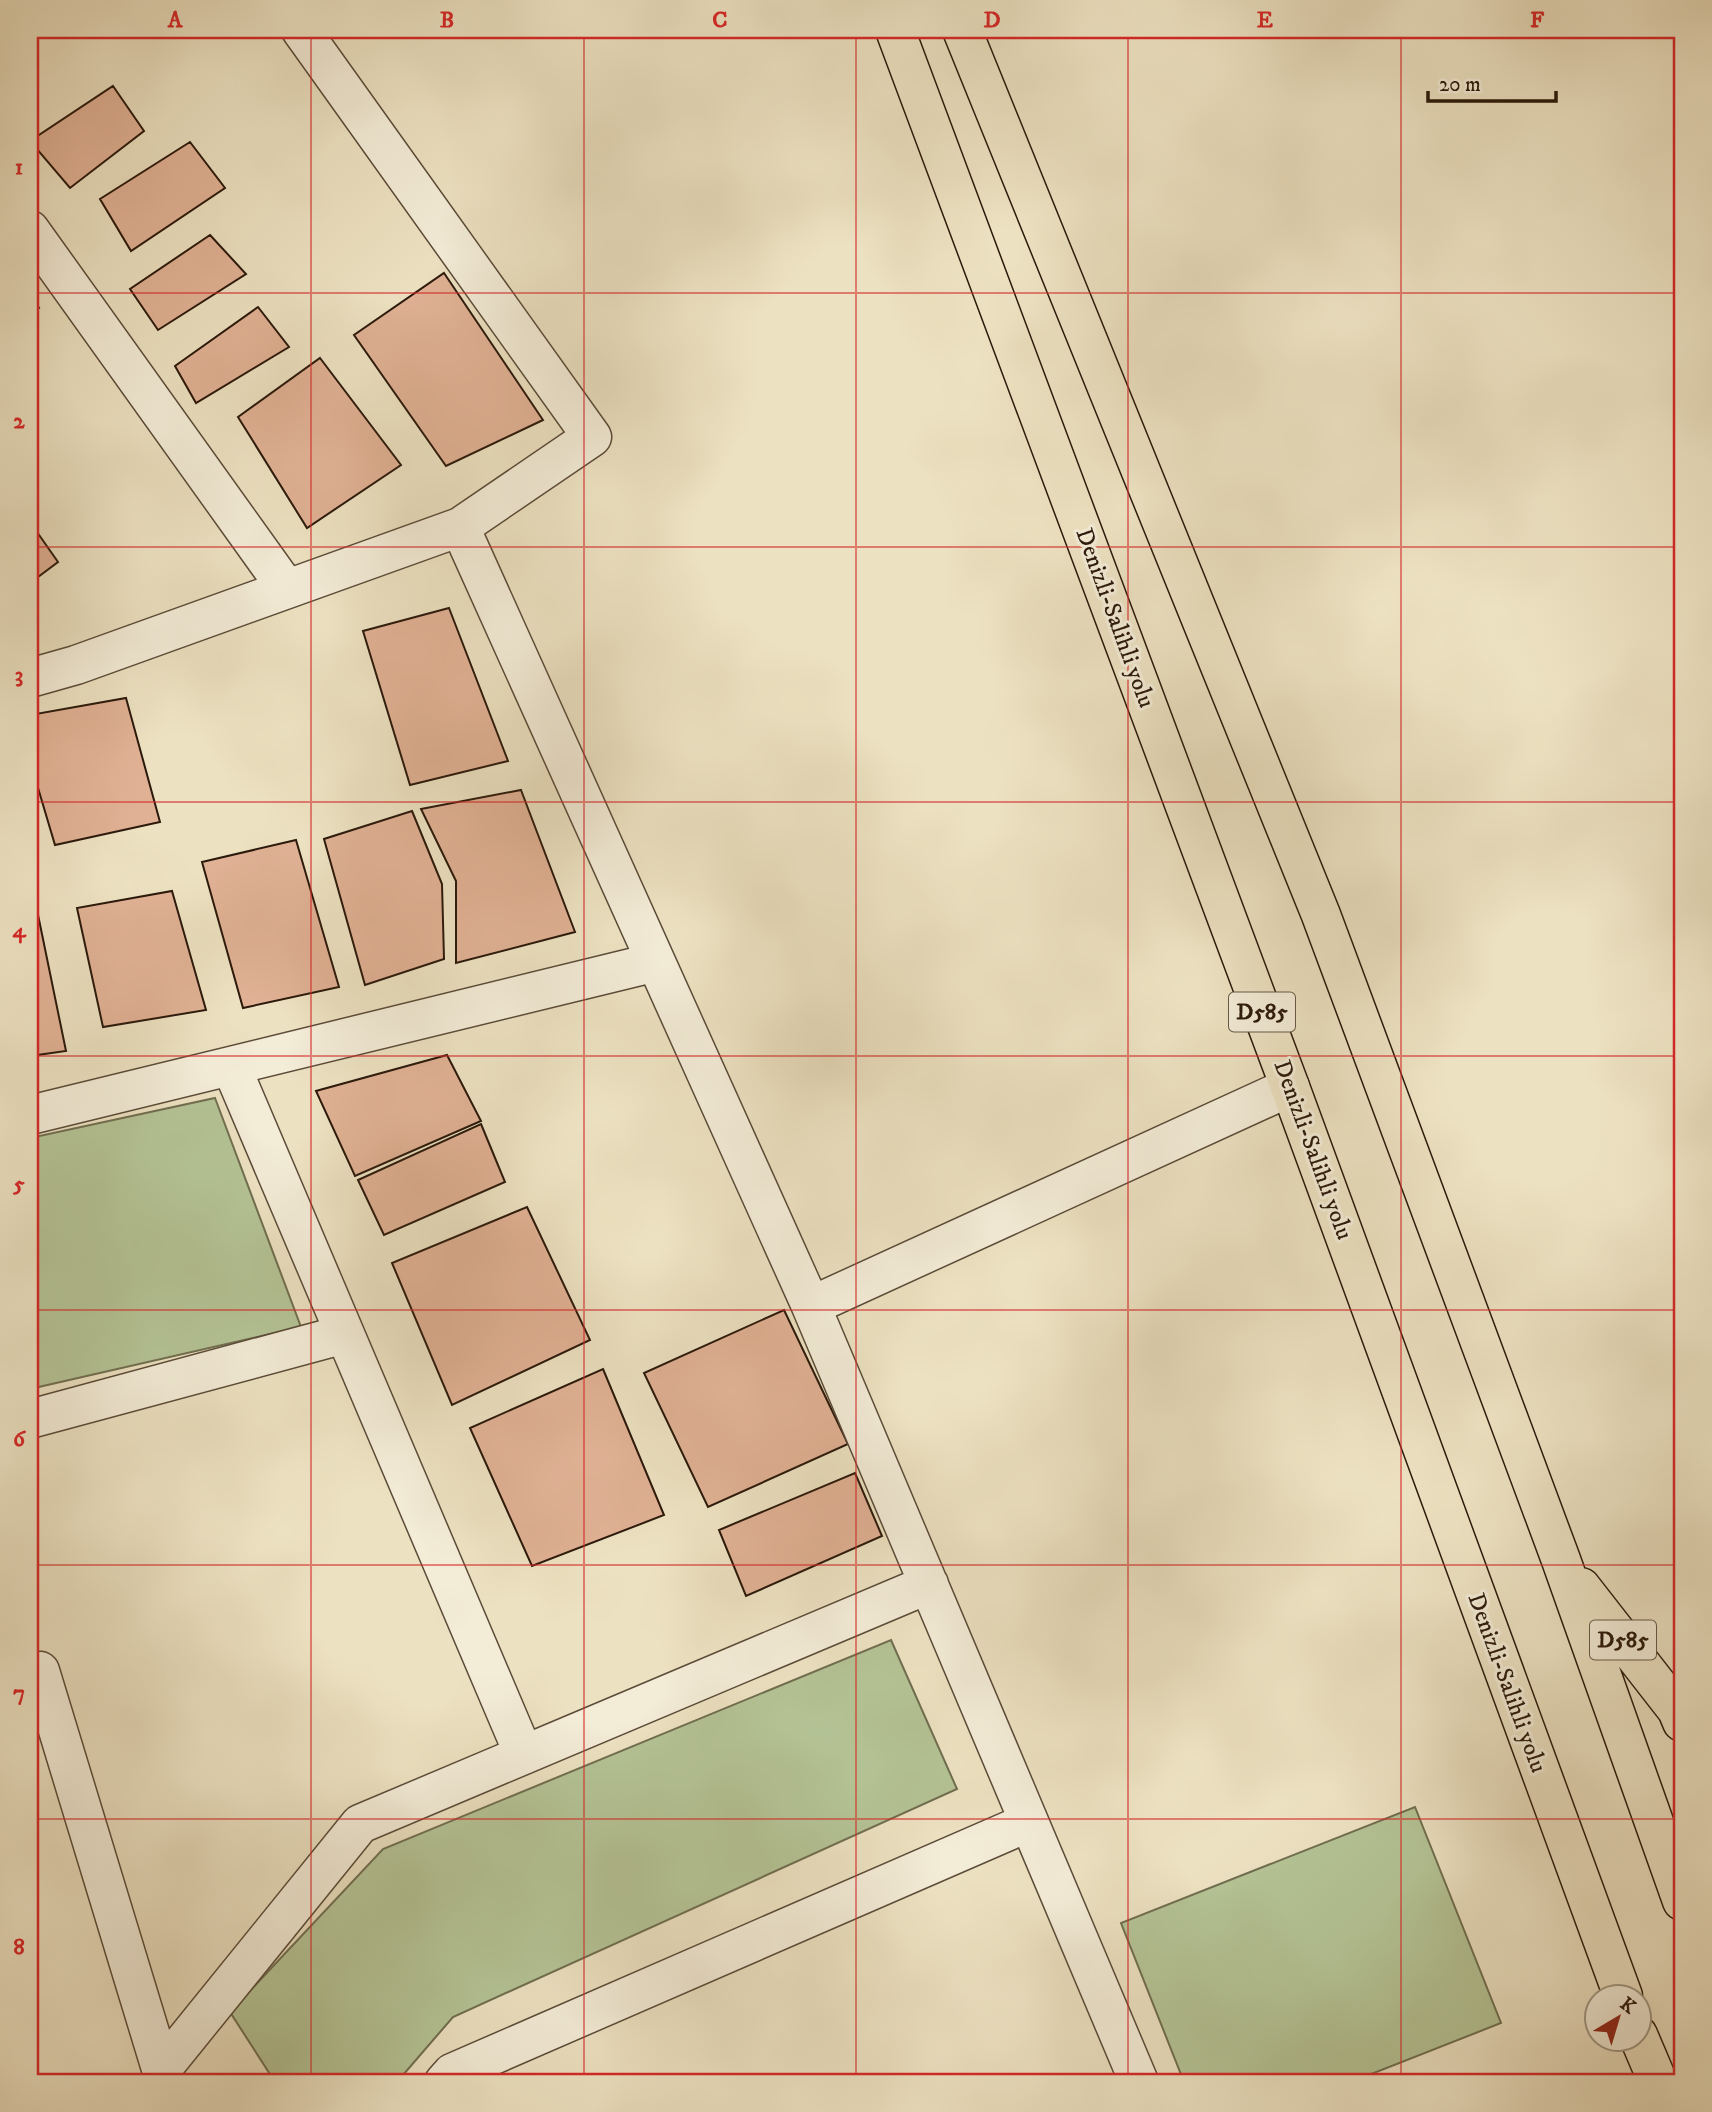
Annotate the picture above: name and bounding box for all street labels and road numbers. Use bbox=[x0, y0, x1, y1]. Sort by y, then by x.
street label: Denizli-Salihli yolu bbox=[1069, 524, 1161, 712]
road number: D585 bbox=[1229, 993, 1295, 1032]
street label: Denizli-Salihli yolu bbox=[1267, 1056, 1359, 1244]
street label: Denizli-Salihli yolu bbox=[1461, 1589, 1553, 1777]
road number: D585 bbox=[1590, 1620, 1656, 1660]

